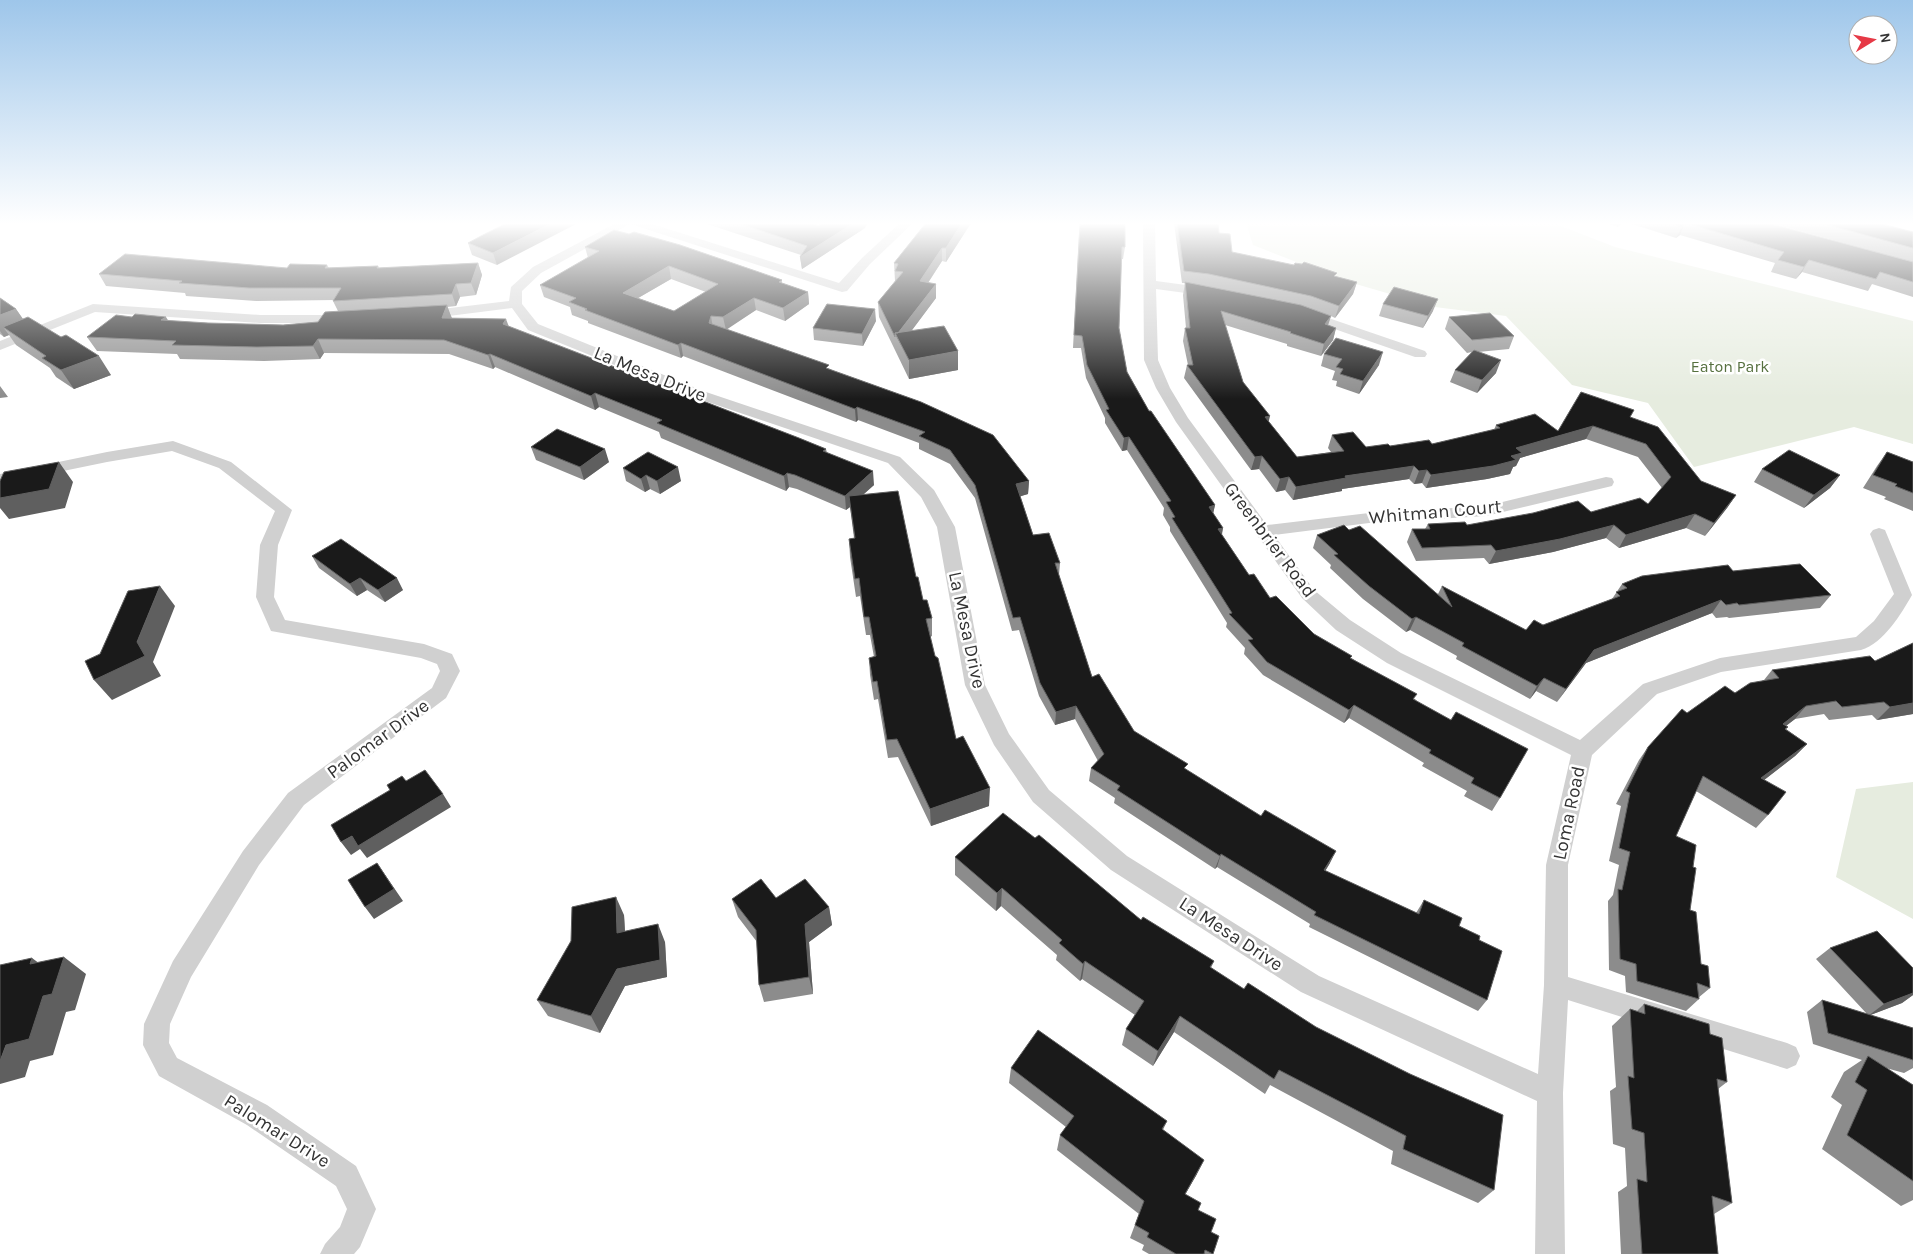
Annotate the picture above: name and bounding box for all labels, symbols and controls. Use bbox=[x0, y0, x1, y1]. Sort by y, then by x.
north arrow bbox=[1848, 15, 1898, 65]
text: N bbox=[1876, 31, 1895, 44]
street label: La Mesa Drive bbox=[591, 342, 709, 406]
park label: Eaton Park bbox=[1691, 357, 1769, 376]
street label: Greenbrier Road bbox=[1219, 478, 1321, 602]
street label: Whitman Court bbox=[1368, 495, 1502, 529]
street label: La Mesa Drive bbox=[944, 569, 990, 691]
street label: Palomar Drive bbox=[323, 695, 433, 783]
street label: Loma Road bbox=[1548, 764, 1590, 862]
street label: La Mesa Drive bbox=[1175, 892, 1287, 976]
street label: Palomar Drive bbox=[220, 1090, 334, 1172]

